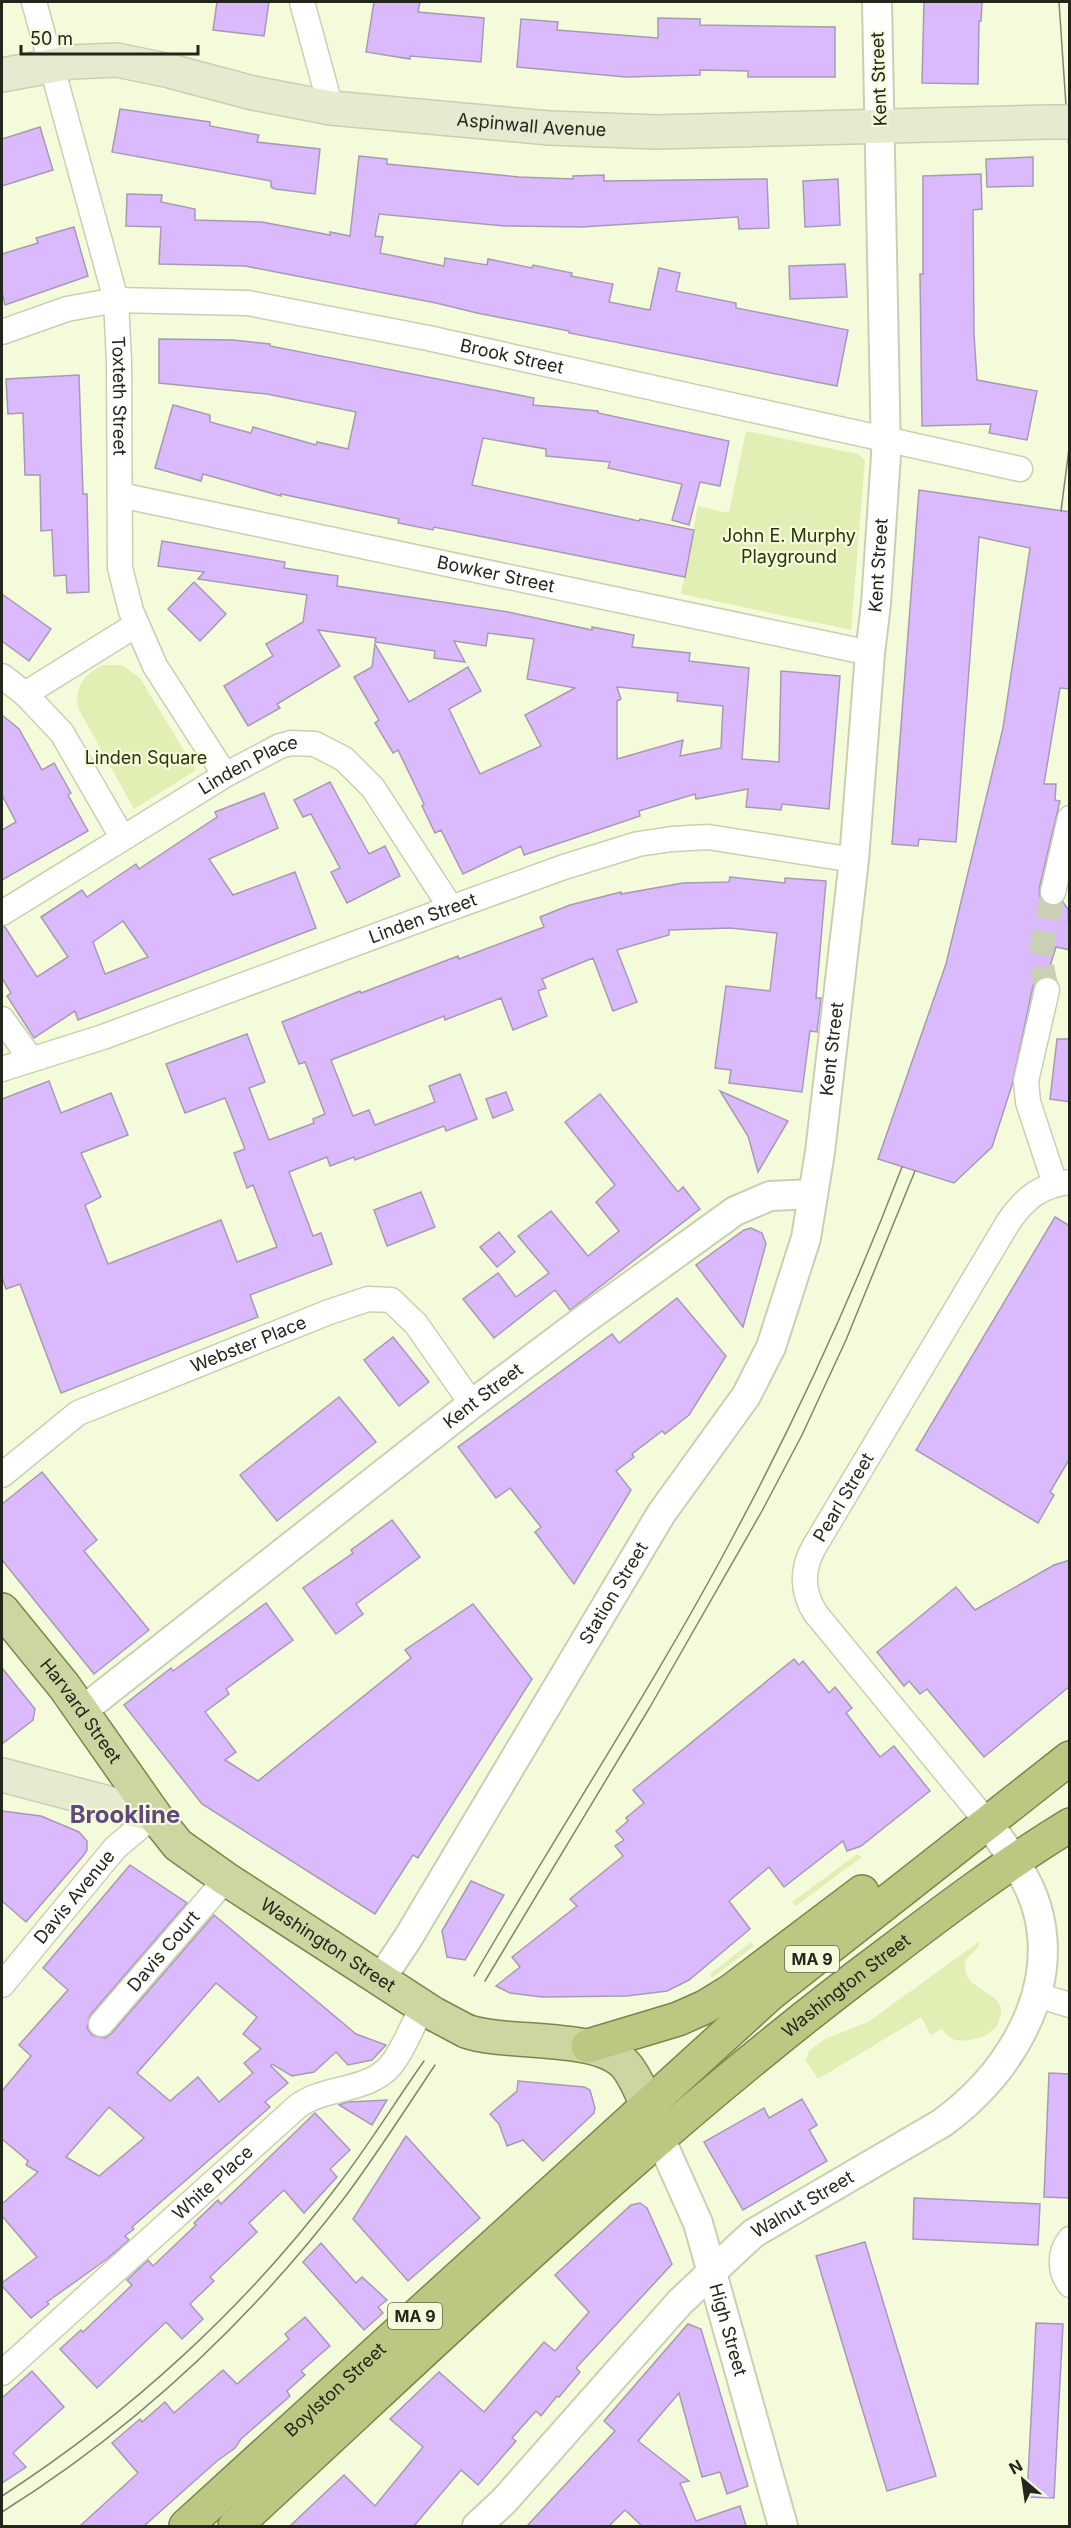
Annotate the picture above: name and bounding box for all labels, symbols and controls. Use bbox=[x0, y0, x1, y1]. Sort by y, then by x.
scale bar bbox=[21, 18, 198, 56]
text: 50 m bbox=[30, 28, 73, 49]
street label: Kent Street bbox=[866, 31, 891, 126]
street label: Aspinwall Avenue bbox=[456, 109, 607, 140]
street label: Brook Street bbox=[458, 334, 566, 378]
street label: Toxteth Street bbox=[108, 336, 130, 456]
street label: Kent Street bbox=[864, 517, 892, 614]
park label: John E. Murphy Playground bbox=[722, 525, 856, 567]
street label: Bowker Street bbox=[435, 551, 557, 596]
street label: Linden Place bbox=[195, 732, 298, 799]
park label: Linden Square bbox=[85, 747, 207, 768]
street label: Linden Street bbox=[366, 889, 479, 948]
street label: Kent Street bbox=[816, 1001, 847, 1097]
street label: Webster Place bbox=[188, 1311, 309, 1377]
street label: Kent Street bbox=[439, 1359, 527, 1433]
street label: Pearl Street bbox=[809, 1449, 878, 1545]
street label: Station Street bbox=[575, 1538, 652, 1648]
street label: Harvard Street bbox=[36, 1654, 126, 1767]
district label: Brookline bbox=[70, 1800, 180, 1829]
street label: Davis Avenue bbox=[29, 1846, 119, 1948]
street label: Washington Street bbox=[257, 1893, 399, 1996]
street label: Davis Court bbox=[123, 1906, 204, 1995]
street label: Washington Street bbox=[778, 1929, 914, 2042]
road number: MA 9 bbox=[785, 1946, 839, 1972]
street label: White Place bbox=[168, 2141, 257, 2224]
street label: Walnut Street bbox=[748, 2166, 857, 2242]
street label: High Street bbox=[705, 2281, 751, 2378]
road number: MA 9 bbox=[388, 2303, 442, 2329]
street label: Boylston Street bbox=[280, 2338, 390, 2441]
north arrow bbox=[993, 2450, 1053, 2510]
text: N bbox=[1006, 2455, 1026, 2479]

